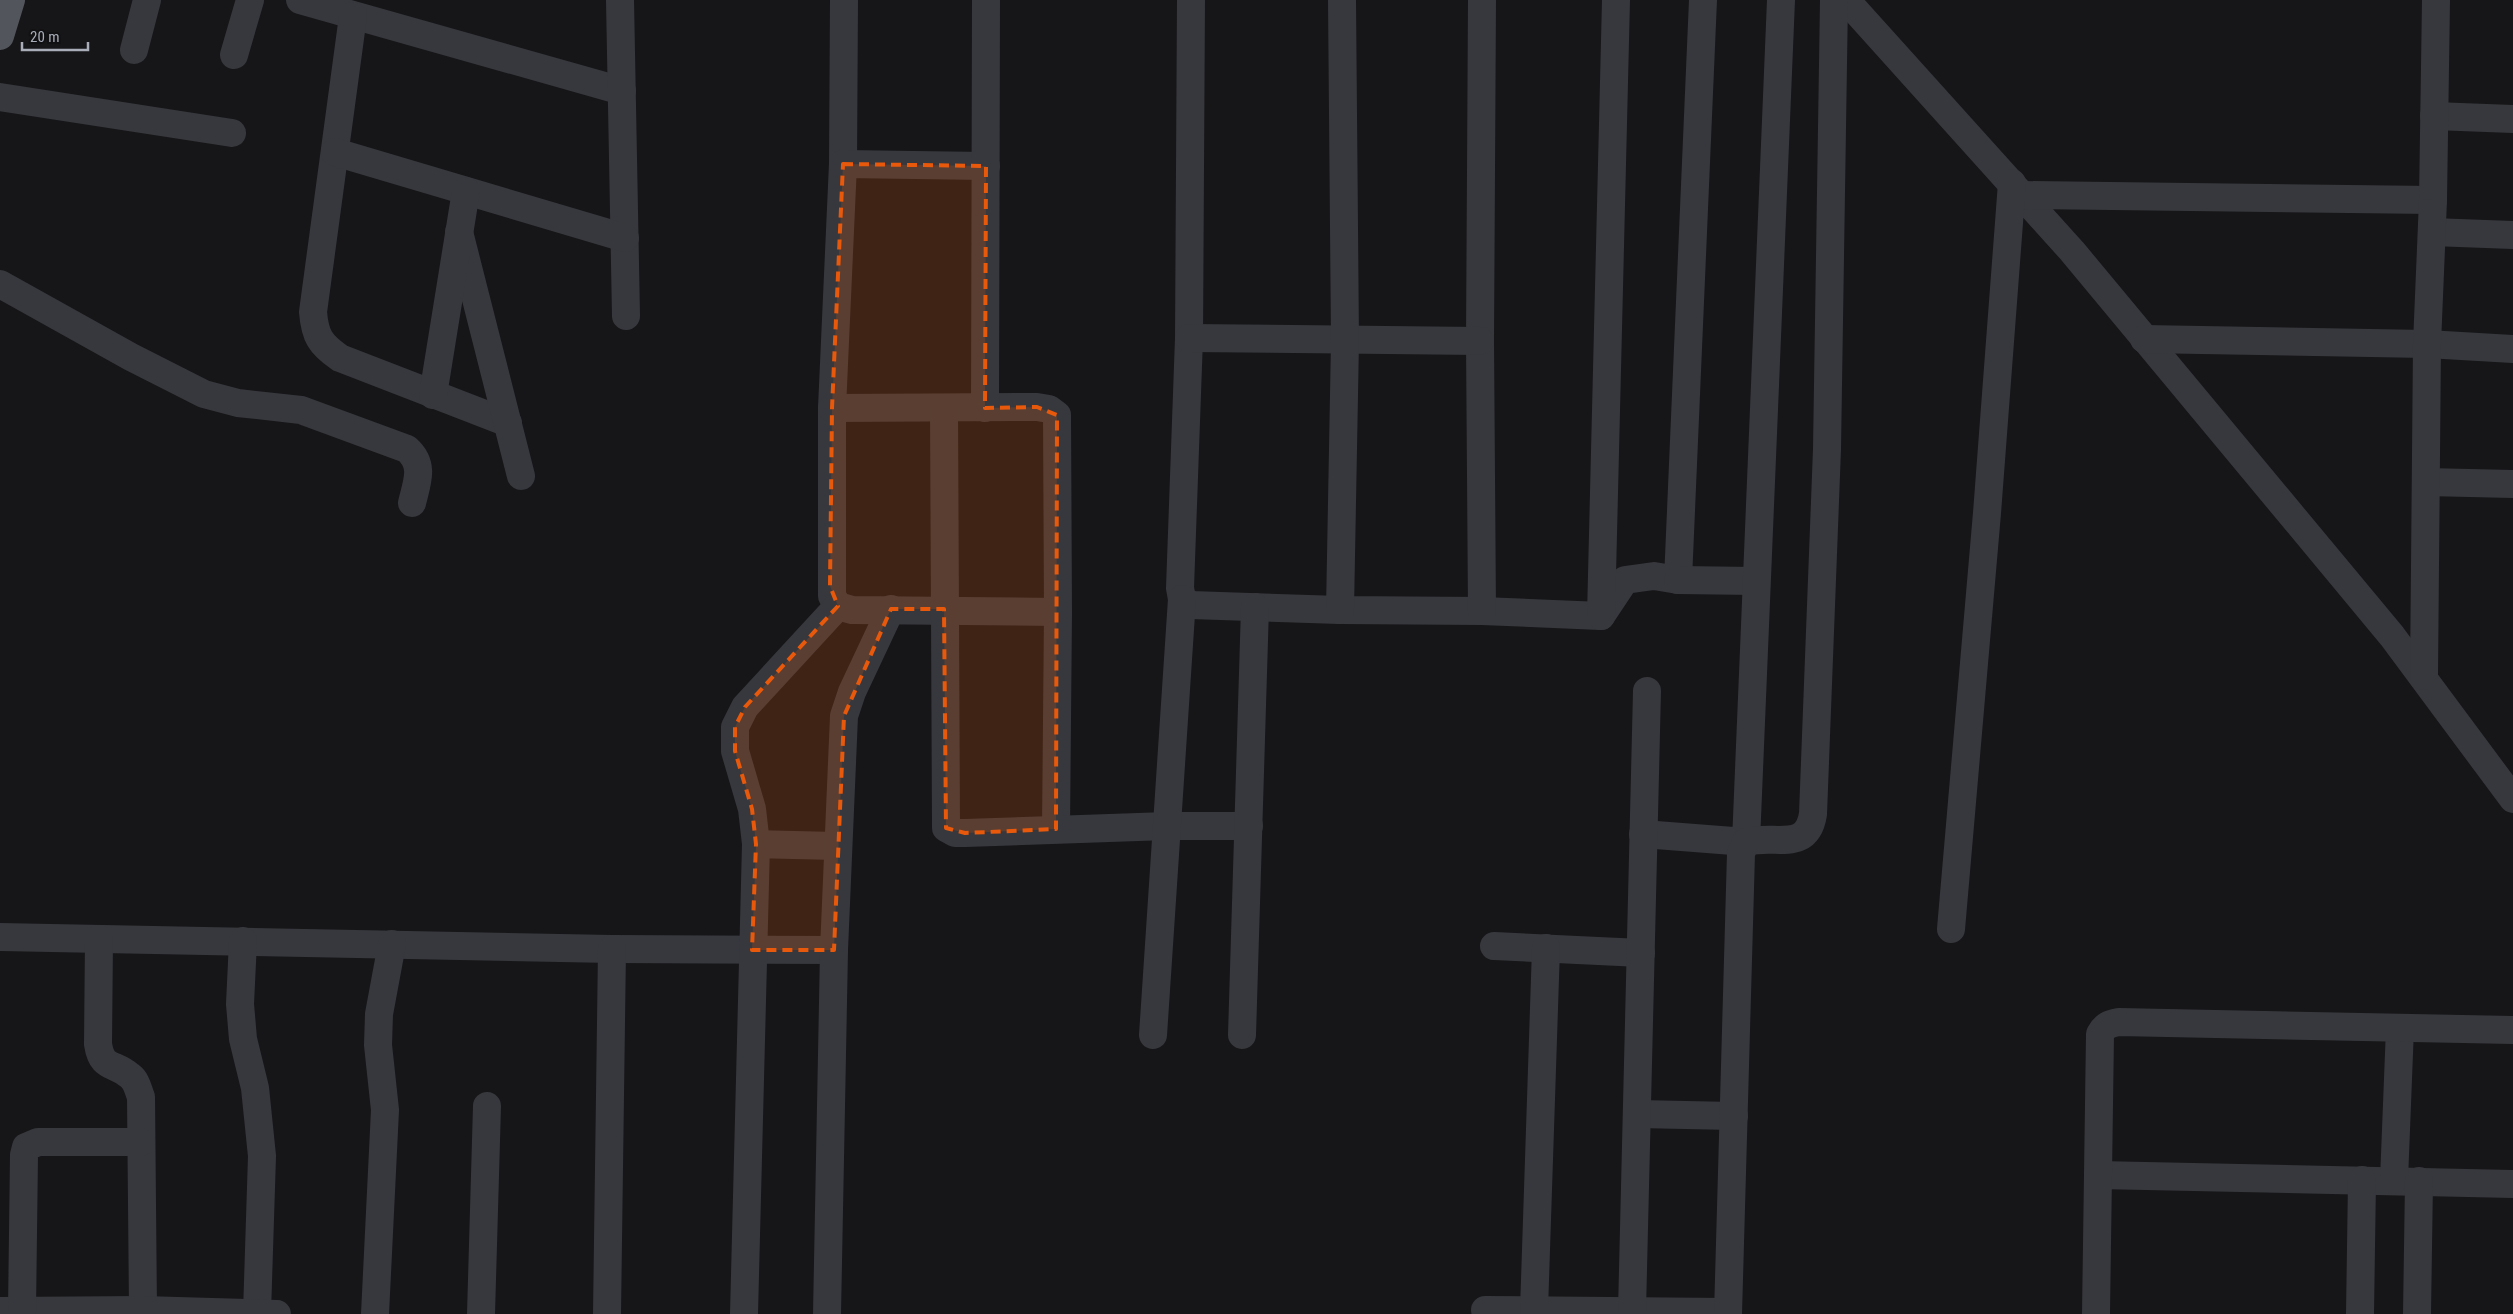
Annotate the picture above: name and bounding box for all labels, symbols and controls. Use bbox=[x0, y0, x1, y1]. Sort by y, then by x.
scale bar bbox=[22, 20, 89, 52]
text: 20 m bbox=[30, 28, 60, 46]

